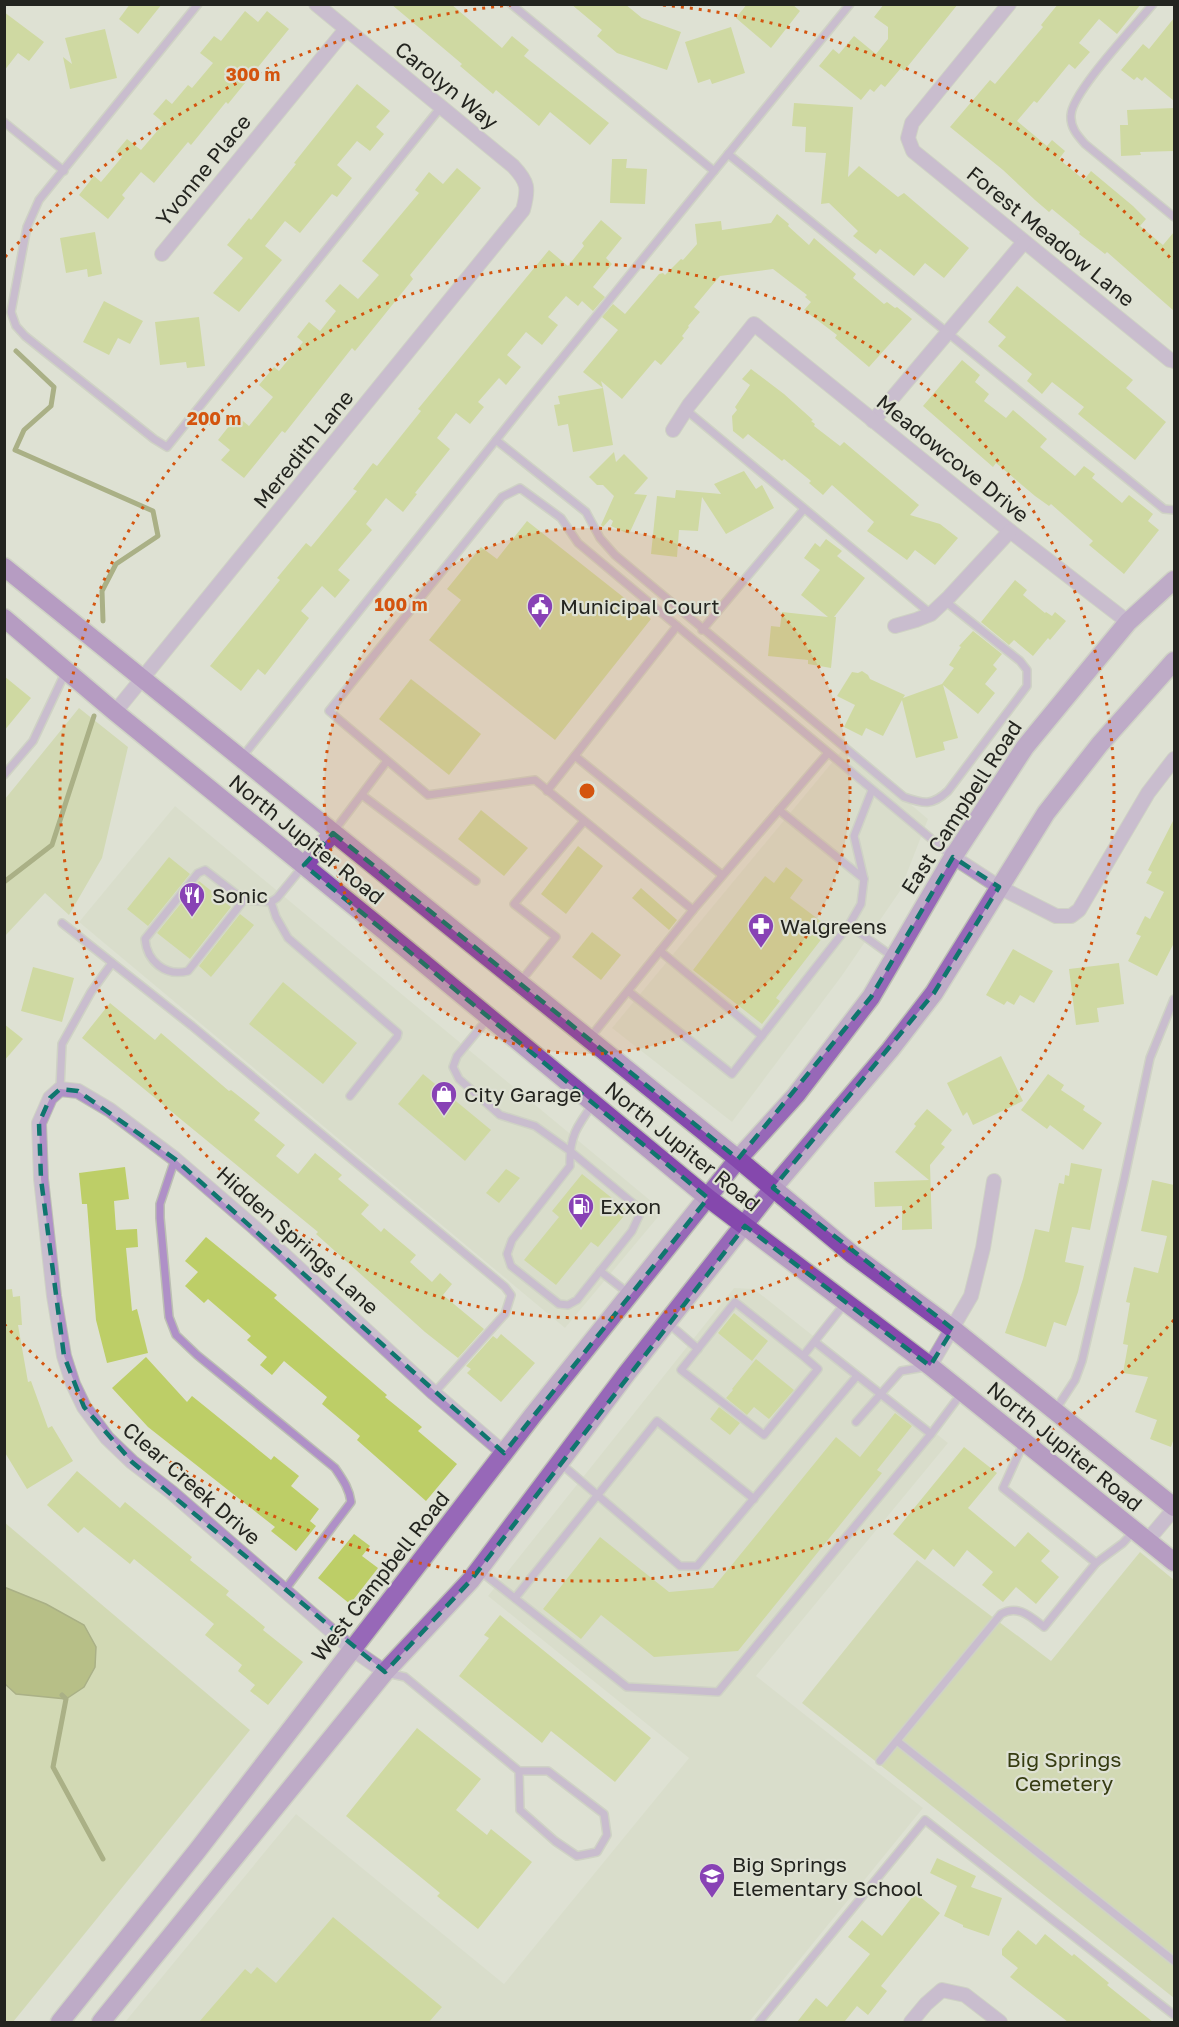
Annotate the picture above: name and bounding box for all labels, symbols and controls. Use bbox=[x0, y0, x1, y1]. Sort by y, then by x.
street label: Carolyn Way bbox=[390, 35, 504, 135]
text: 300 m bbox=[226, 63, 280, 85]
street label: Yvonne Place bbox=[150, 109, 256, 231]
street label: Forest Meadow Lane bbox=[962, 160, 1140, 312]
street label: Meredith Lane bbox=[247, 385, 359, 513]
street label: Meadowcove Drive bbox=[872, 389, 1034, 527]
text: 200 m bbox=[187, 407, 241, 429]
public building icon: Municipal Court bbox=[525, 591, 555, 629]
text: 100 m bbox=[375, 593, 427, 615]
place label: Municipal Court bbox=[560, 593, 720, 619]
street label: East Campbell Road bbox=[895, 715, 1027, 899]
street label: North Jupiter Road bbox=[224, 768, 390, 910]
centre of rings bbox=[577, 781, 597, 801]
restaurant icon: Sonic bbox=[177, 880, 207, 918]
place label: Sonic bbox=[212, 882, 268, 908]
pharmacy icon: Walgreens bbox=[746, 911, 776, 949]
place label: Walgreens bbox=[780, 913, 887, 939]
street label: North Jupiter Road bbox=[600, 1075, 766, 1217]
shop icon: City Garage bbox=[429, 1079, 459, 1117]
place label: City Garage bbox=[464, 1081, 581, 1107]
street label: Hidden Springs Lane bbox=[212, 1160, 384, 1320]
fuel station icon: Exxon bbox=[566, 1191, 596, 1229]
place label: Exxon bbox=[600, 1193, 661, 1219]
street label: North Jupiter Road bbox=[982, 1375, 1148, 1517]
street label: Clear Creek Drive bbox=[118, 1416, 266, 1550]
street label: West Campbell Road bbox=[305, 1486, 455, 1666]
park label: Big Springs Cemetery bbox=[1007, 1746, 1122, 1796]
place label: Big Springs Elementary School bbox=[732, 1851, 923, 1901]
school or university icon: Big Springs Elementary School bbox=[697, 1861, 727, 1899]

